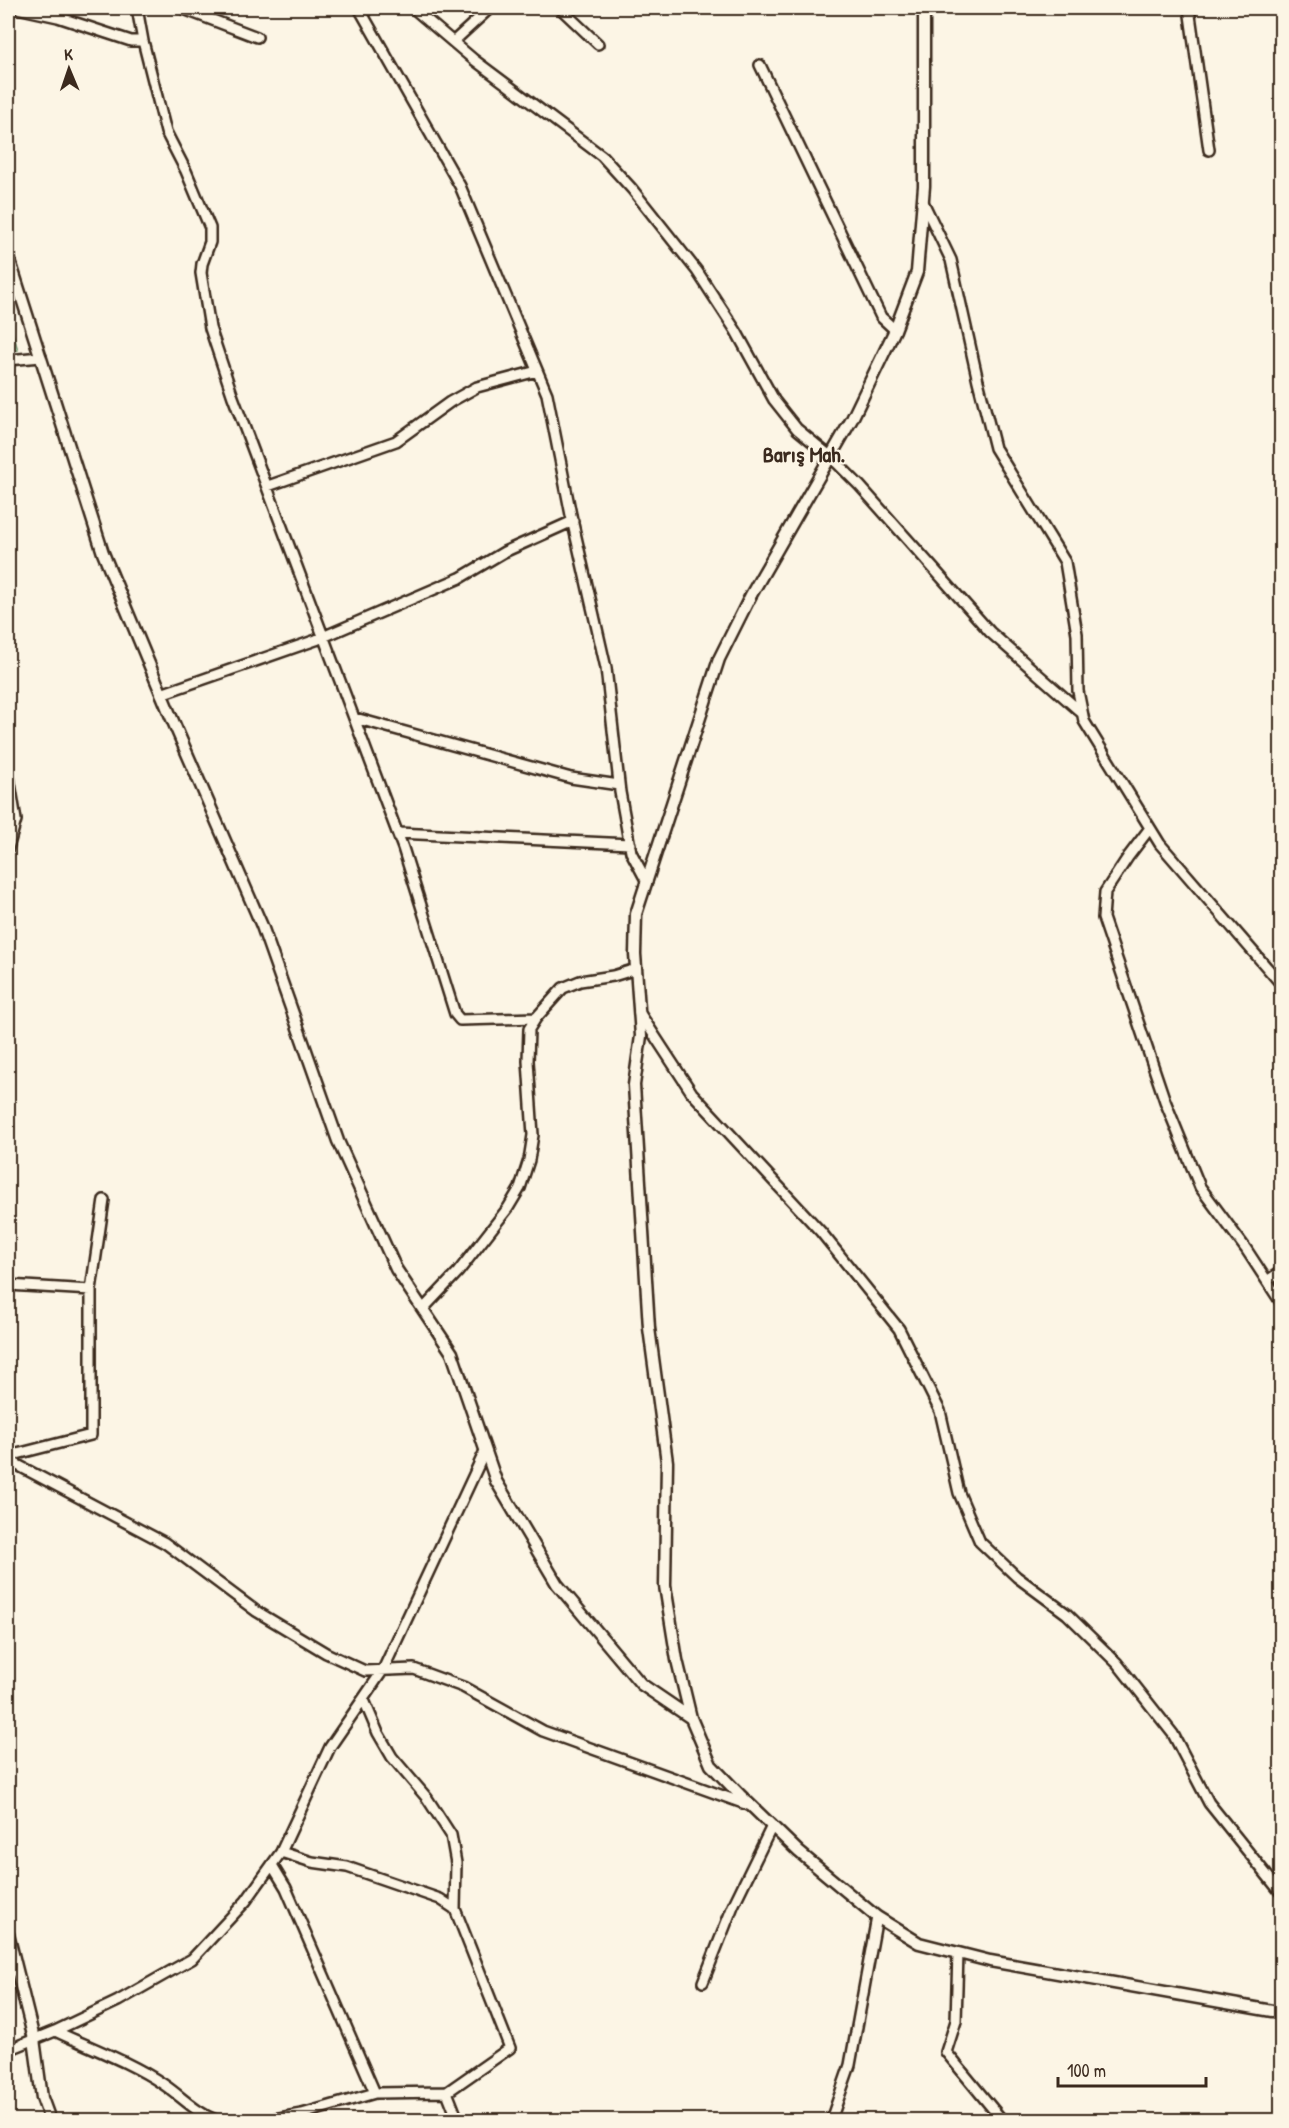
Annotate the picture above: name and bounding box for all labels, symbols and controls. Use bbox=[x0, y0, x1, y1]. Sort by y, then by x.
north arrow bbox=[39, 39, 99, 99]
text: K bbox=[64, 43, 74, 65]
district label: Barış Mah. bbox=[763, 439, 845, 469]
scale bar bbox=[1058, 2050, 1206, 2088]
text: 100 m bbox=[1067, 2058, 1106, 2083]

